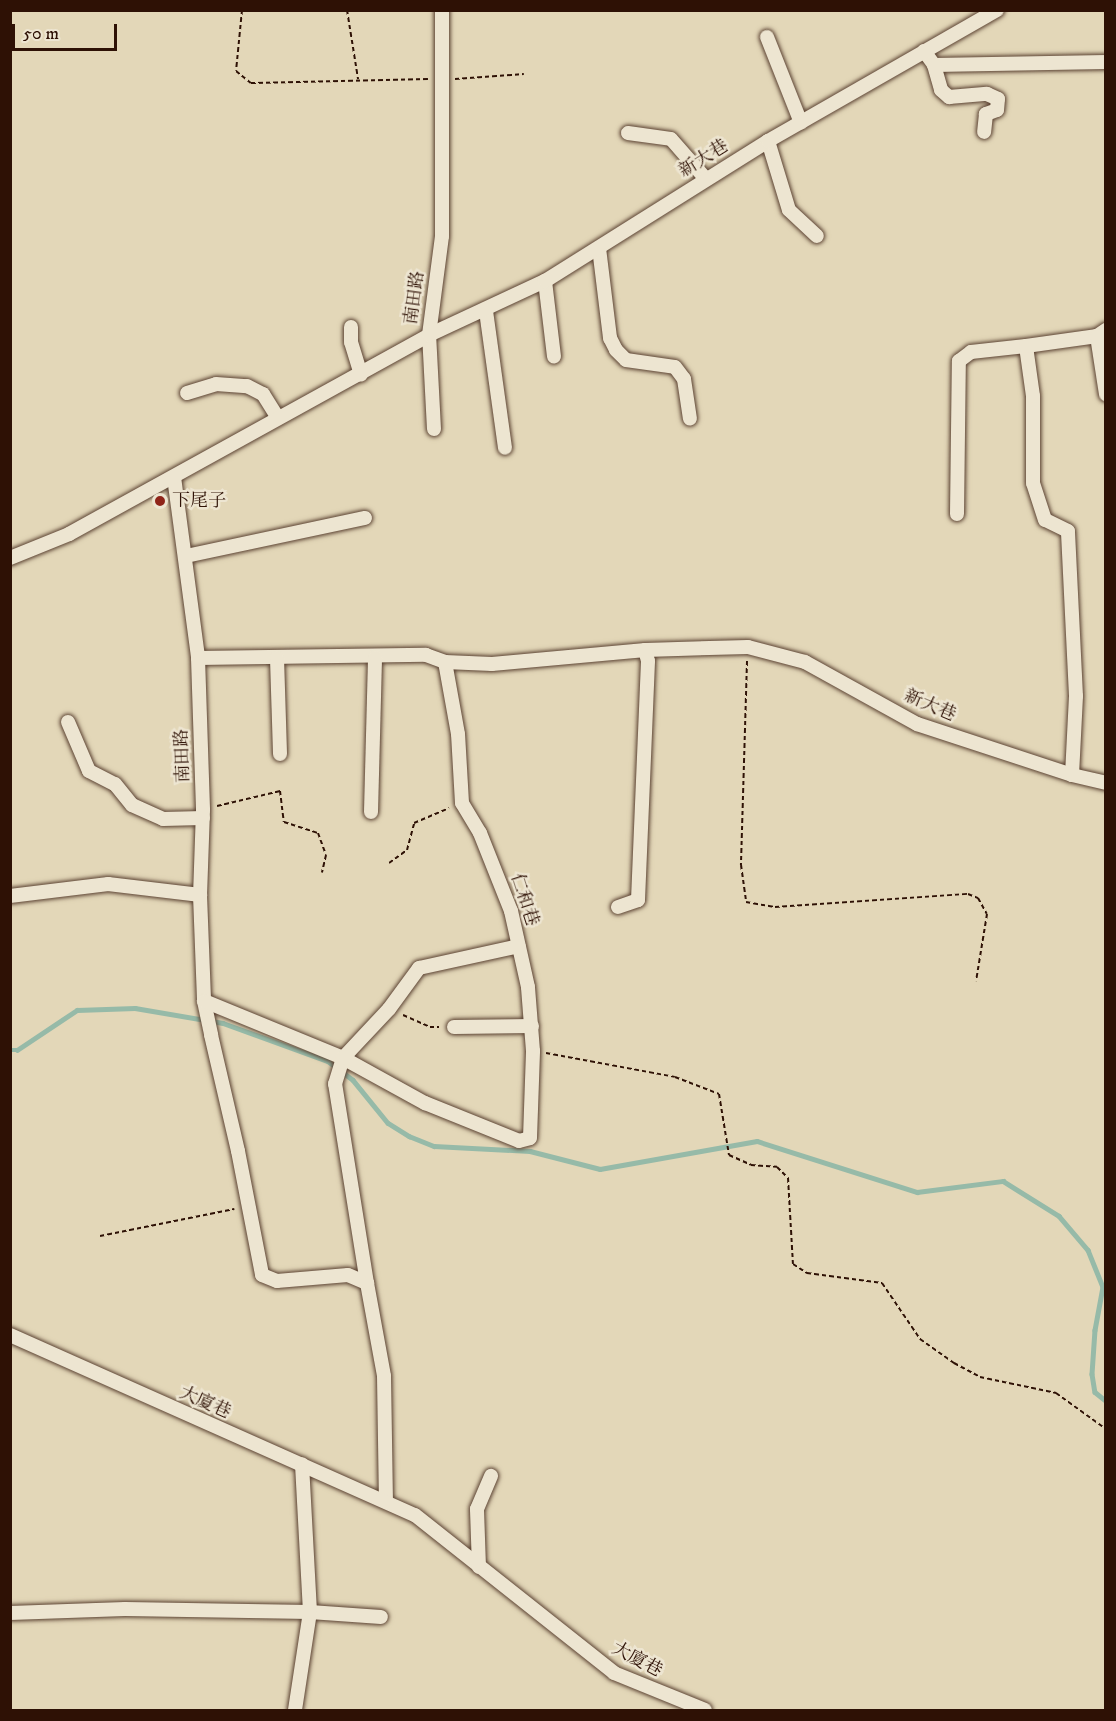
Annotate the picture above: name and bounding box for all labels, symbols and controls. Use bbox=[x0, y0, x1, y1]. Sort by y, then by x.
scale bar bbox=[15, 12, 120, 50]
text: 50 m bbox=[23, 23, 59, 45]
street label: 新大巷 bbox=[675, 136, 733, 182]
street label: 南田路 bbox=[401, 270, 429, 326]
place label: 下尾子 bbox=[172, 490, 226, 512]
marker: 下尾子 bbox=[153, 494, 167, 508]
street label: 新大巷 bbox=[901, 686, 959, 726]
street label: 南田路 bbox=[171, 729, 195, 783]
street label: 仁和巷 bbox=[505, 871, 543, 929]
street label: 大廈巷 bbox=[176, 1382, 234, 1424]
street label: 大廈巷 bbox=[608, 1638, 666, 1682]

